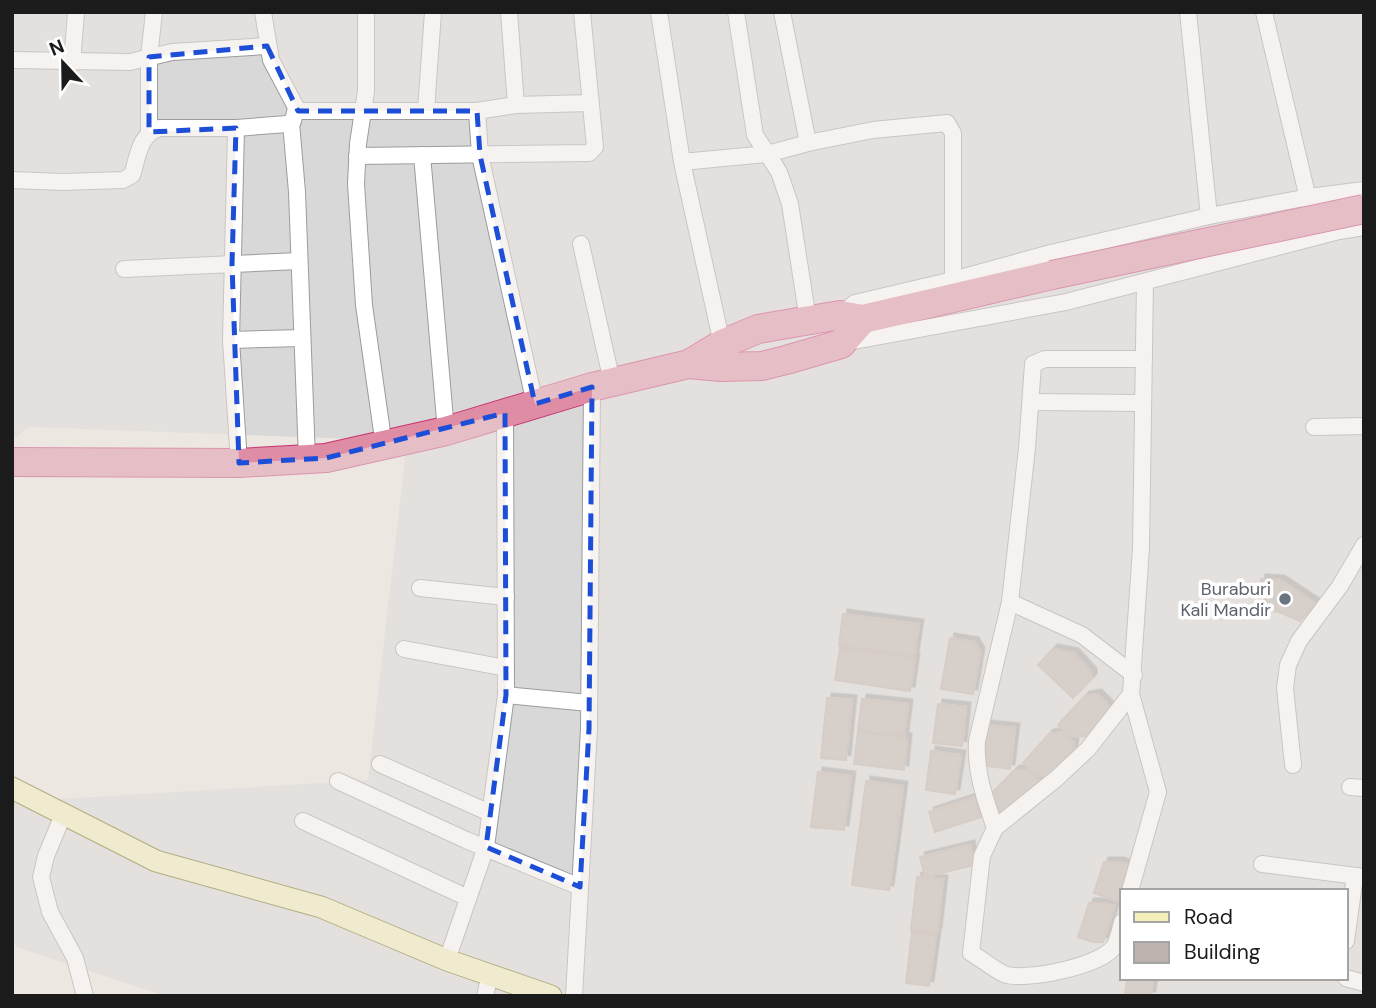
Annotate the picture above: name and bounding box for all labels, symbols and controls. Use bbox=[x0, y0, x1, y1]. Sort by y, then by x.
north arrow bbox=[28, 28, 98, 98]
text: N bbox=[46, 34, 68, 62]
place label: Buraburi Kali Mandir bbox=[1180, 577, 1271, 622]
marker: Buraburi Kali Mandir bbox=[1277, 591, 1293, 607]
legend bbox=[1120, 889, 1348, 980]
text: Road bbox=[1184, 903, 1233, 931]
text: Building bbox=[1184, 938, 1261, 966]

